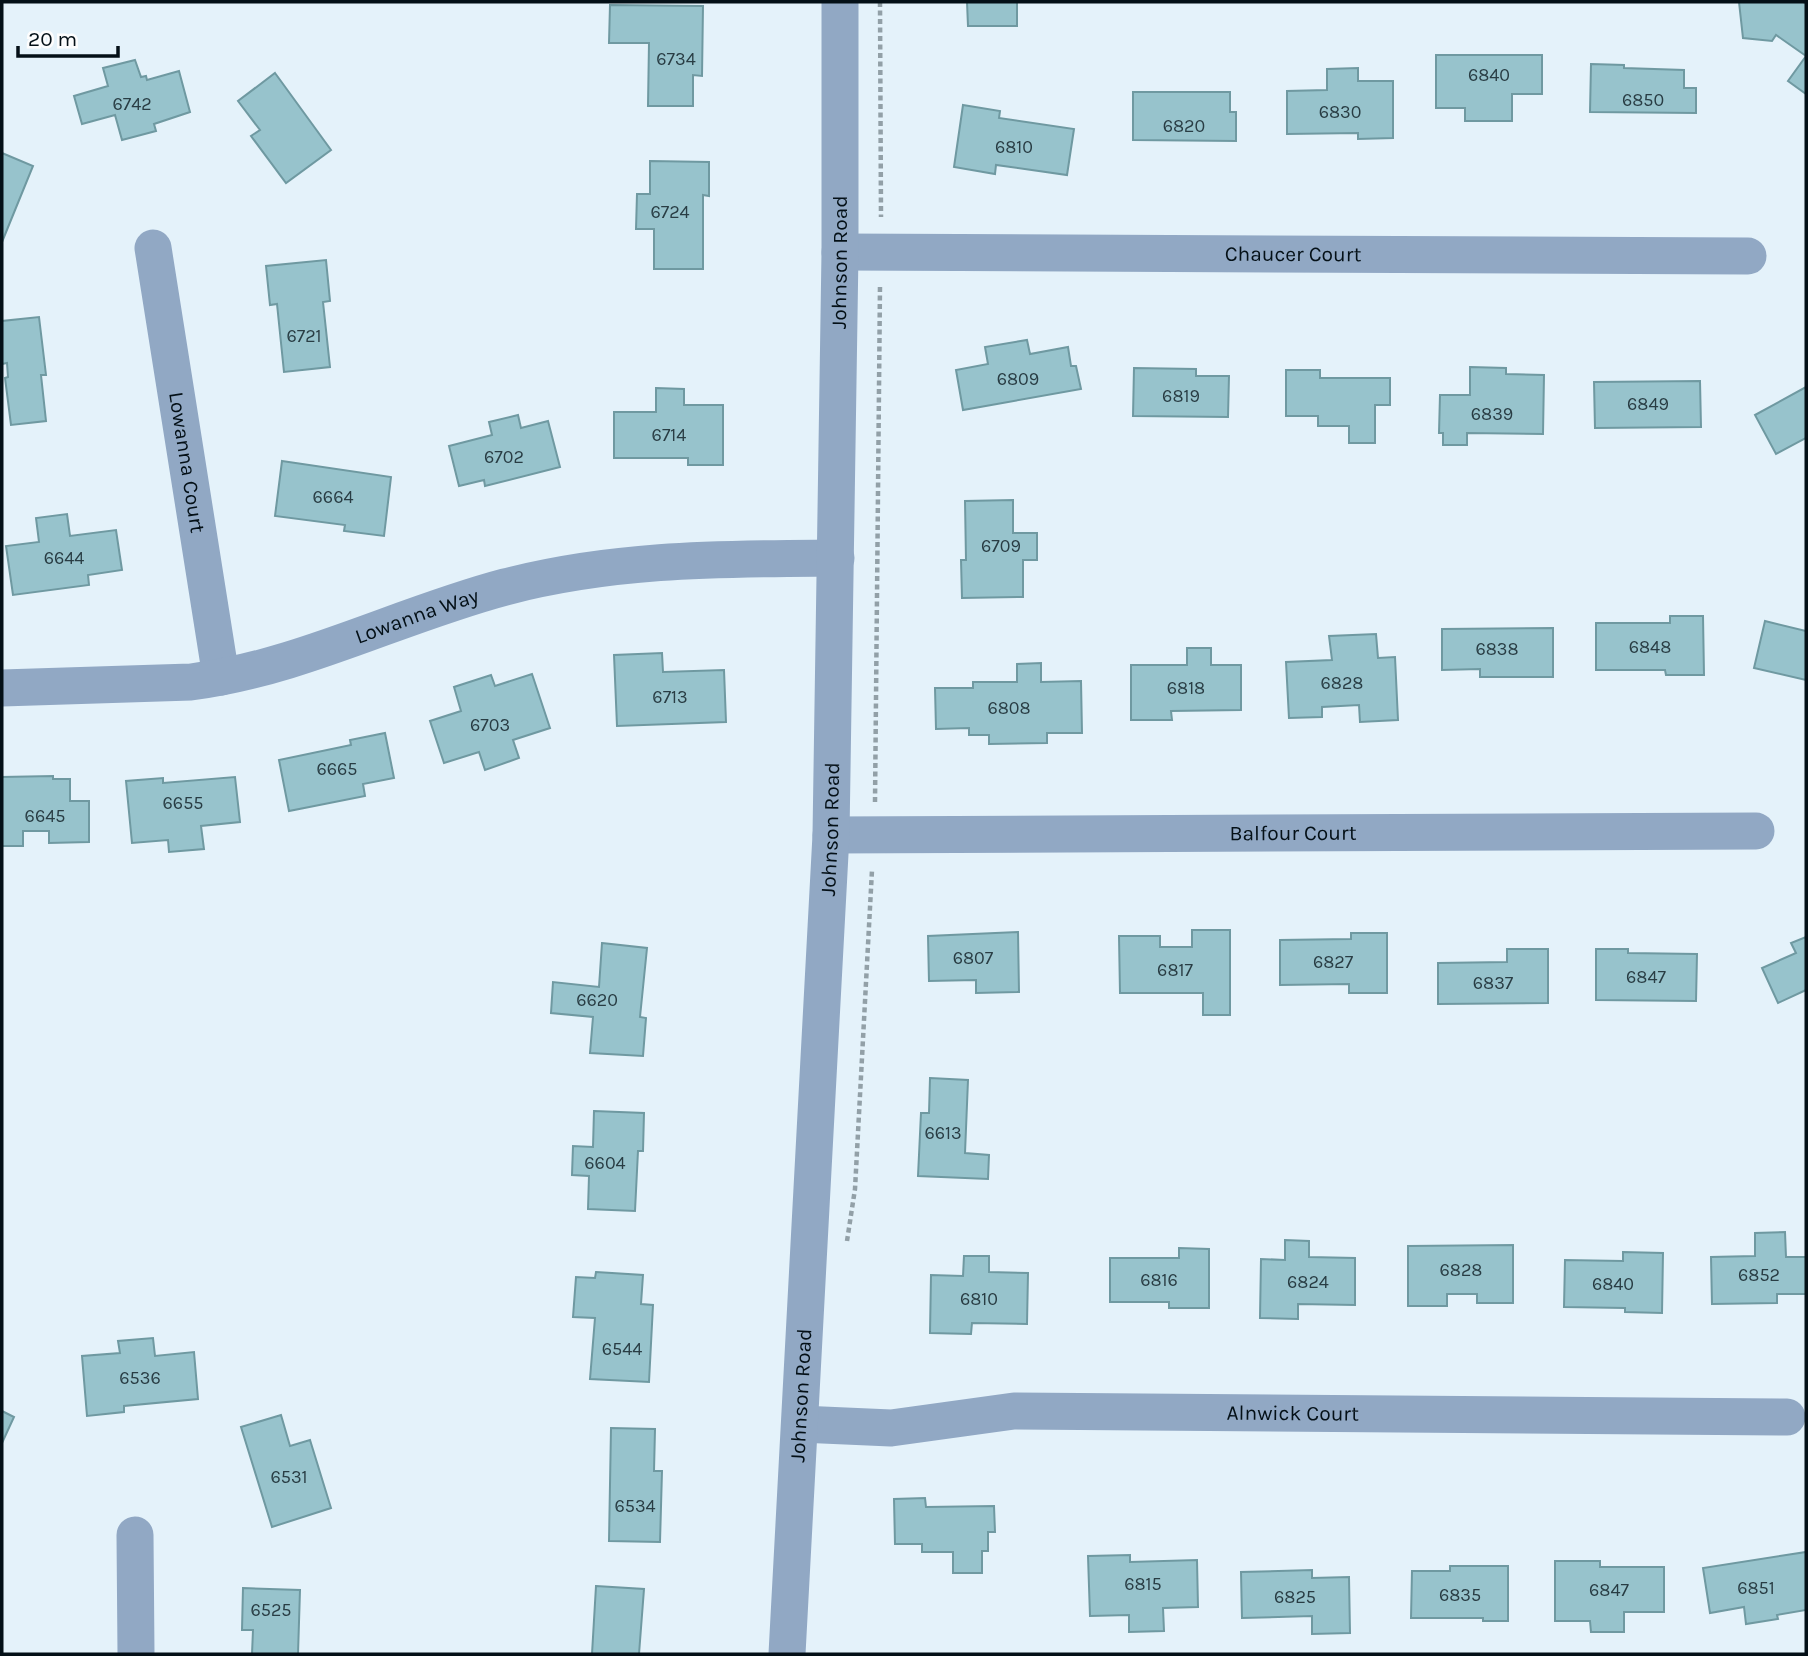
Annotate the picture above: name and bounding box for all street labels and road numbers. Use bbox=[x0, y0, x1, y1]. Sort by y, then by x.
street label: Johnson Road bbox=[827, 195, 852, 329]
street label: Chaucer Court bbox=[1225, 242, 1361, 266]
street label: Lowanna Court bbox=[164, 390, 210, 535]
street label: Lowanna Way bbox=[352, 583, 482, 649]
street label: Johnson Road bbox=[816, 762, 844, 897]
street label: Balfour Court bbox=[1229, 821, 1357, 845]
street label: Johnson Road bbox=[785, 1328, 816, 1463]
street label: Alnwick Court bbox=[1226, 1401, 1359, 1426]

